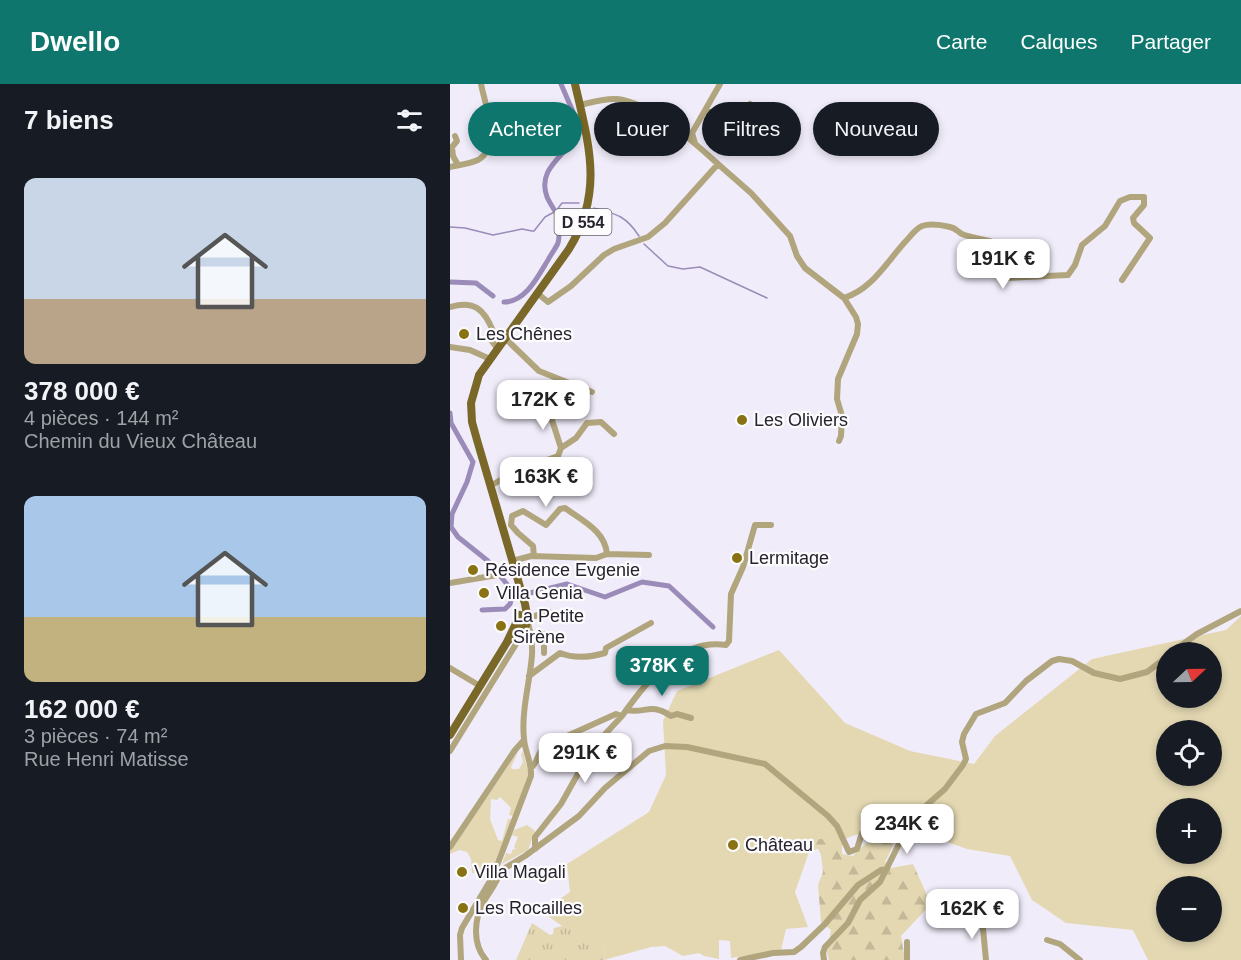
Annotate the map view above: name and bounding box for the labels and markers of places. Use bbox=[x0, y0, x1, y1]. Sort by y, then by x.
pin: 191K € bbox=[954, 239, 1052, 290]
place label: Les Chênes bbox=[476, 324, 572, 344]
marker: Les Chênes bbox=[457, 327, 471, 341]
pin: 172K € bbox=[494, 380, 592, 431]
place label: Les Oliviers bbox=[754, 410, 848, 430]
marker: Les Oliviers bbox=[735, 413, 749, 427]
pin: 163K € bbox=[497, 457, 595, 508]
place label: Lermitage bbox=[749, 548, 829, 568]
marker: Lermitage bbox=[730, 551, 744, 565]
place label: Résidence Evgenie bbox=[485, 560, 640, 580]
marker: Résidence Evgenie bbox=[466, 563, 480, 577]
place label: Villa Genia bbox=[496, 583, 584, 603]
marker: Villa Genia bbox=[477, 586, 491, 600]
place label: La Petite Sirène bbox=[513, 606, 584, 647]
marker: La Petite Sirène bbox=[494, 619, 508, 633]
pin: 378K € bbox=[613, 646, 711, 697]
pin: 291K € bbox=[536, 733, 634, 784]
pin: 234K € bbox=[858, 804, 956, 855]
place label: Château bbox=[745, 835, 813, 855]
marker: Château bbox=[726, 838, 740, 852]
place label: Villa Magali bbox=[474, 862, 566, 882]
marker: Villa Magali bbox=[455, 865, 469, 879]
pin: 162K € bbox=[923, 889, 1021, 940]
place label: Les Rocailles bbox=[475, 898, 582, 918]
marker: Les Rocailles bbox=[456, 901, 470, 915]

